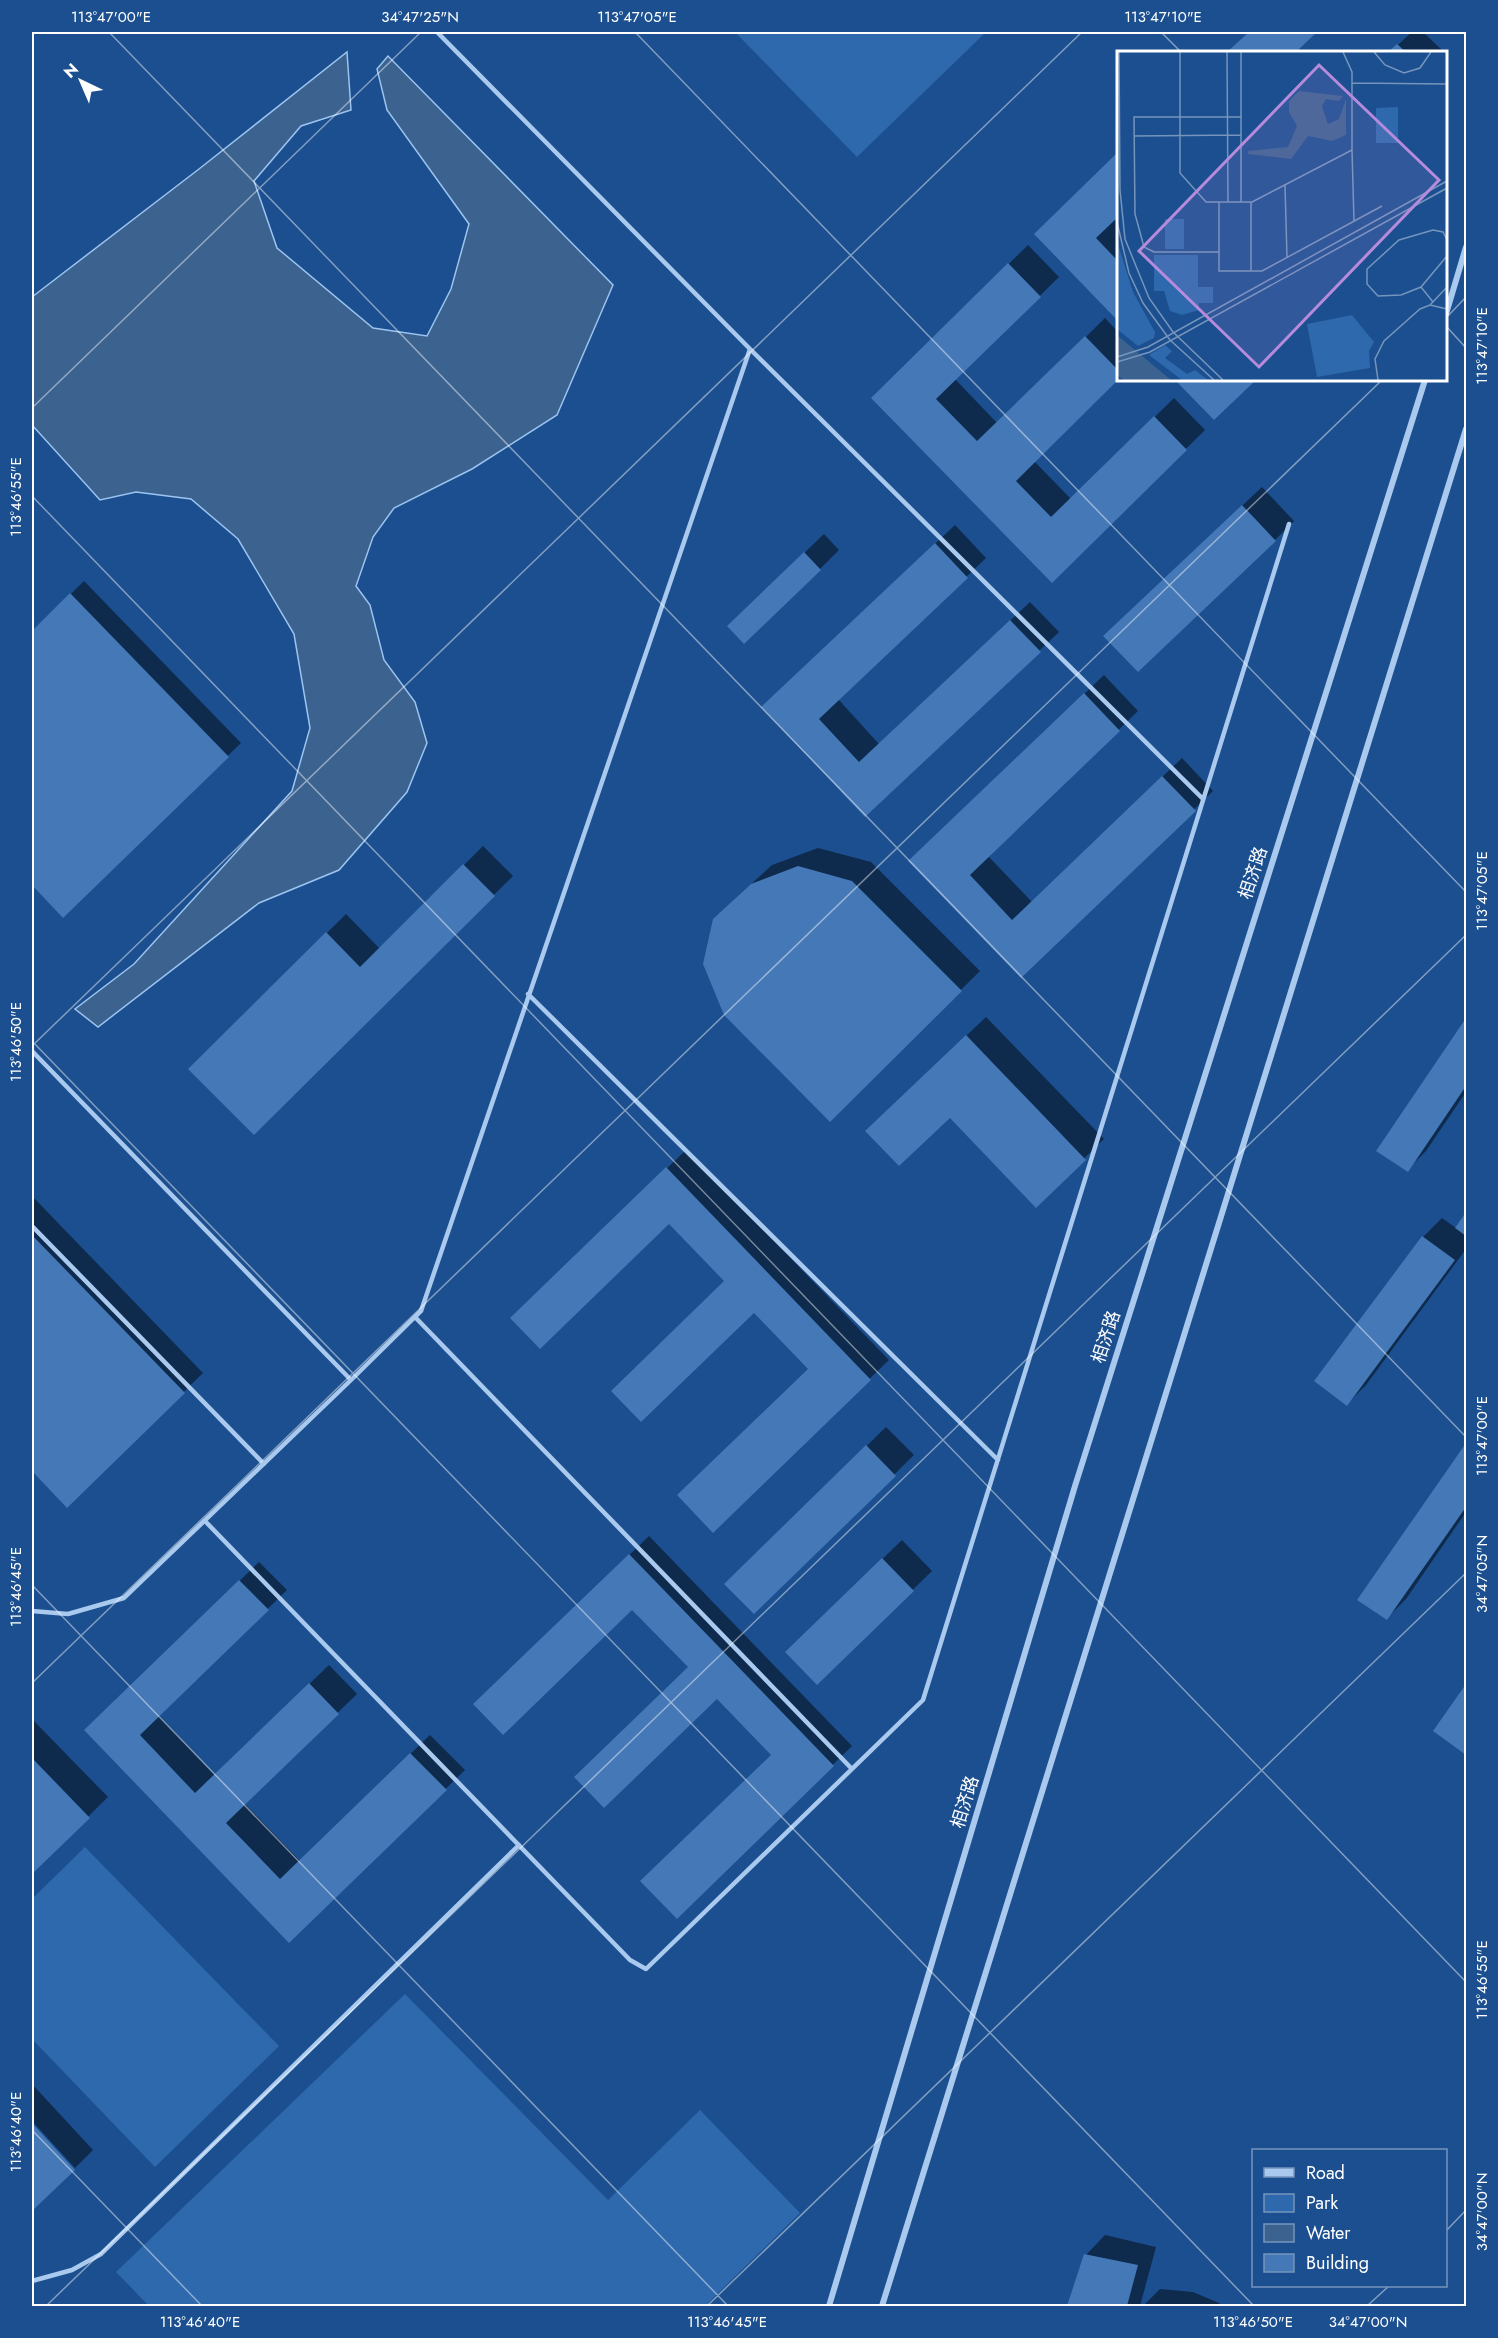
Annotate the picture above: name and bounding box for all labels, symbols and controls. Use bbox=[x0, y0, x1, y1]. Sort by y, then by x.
text: 113°47'00"E bbox=[71, 6, 151, 28]
text: 34°47'25"N bbox=[381, 6, 459, 28]
text: 113°47'05"E bbox=[597, 6, 677, 28]
text: 113°47'10"E bbox=[1124, 6, 1202, 28]
north arrow bbox=[51, 51, 111, 111]
inset map bbox=[1117, 51, 1447, 381]
text: N bbox=[58, 58, 83, 83]
text: 113°47'10"E bbox=[1471, 307, 1493, 385]
text: 113°46'55"E bbox=[5, 457, 27, 537]
street label: 相济路 bbox=[1232, 843, 1274, 903]
text: 113°47'05"E bbox=[1471, 851, 1493, 931]
text: 113°46'50"E bbox=[5, 1002, 27, 1082]
street label: 相济路 bbox=[1085, 1307, 1127, 1367]
text: 113°47'00"E bbox=[1471, 1396, 1493, 1476]
text: 34°47'05"N bbox=[1471, 1535, 1493, 1613]
text: 113°46'45"E bbox=[5, 1547, 27, 1627]
street label: 相济路 bbox=[945, 1772, 985, 1832]
text: 113°46'55"E bbox=[1471, 1940, 1493, 2020]
text: 113°46'40"E bbox=[5, 2092, 27, 2172]
legend bbox=[1252, 2149, 1447, 2287]
text: Road bbox=[1306, 2160, 1345, 2186]
text: 34°47'00"N bbox=[1471, 2173, 1493, 2251]
text: Park bbox=[1306, 2190, 1338, 2216]
text: Water bbox=[1306, 2220, 1351, 2246]
text: Building bbox=[1306, 2250, 1369, 2276]
text: 113°46'40"E bbox=[160, 2311, 240, 2333]
text: 113°46'45"E bbox=[687, 2311, 767, 2333]
text: 113°46'50"E bbox=[1213, 2311, 1293, 2333]
text: 34°47'00"N bbox=[1329, 2311, 1407, 2333]

